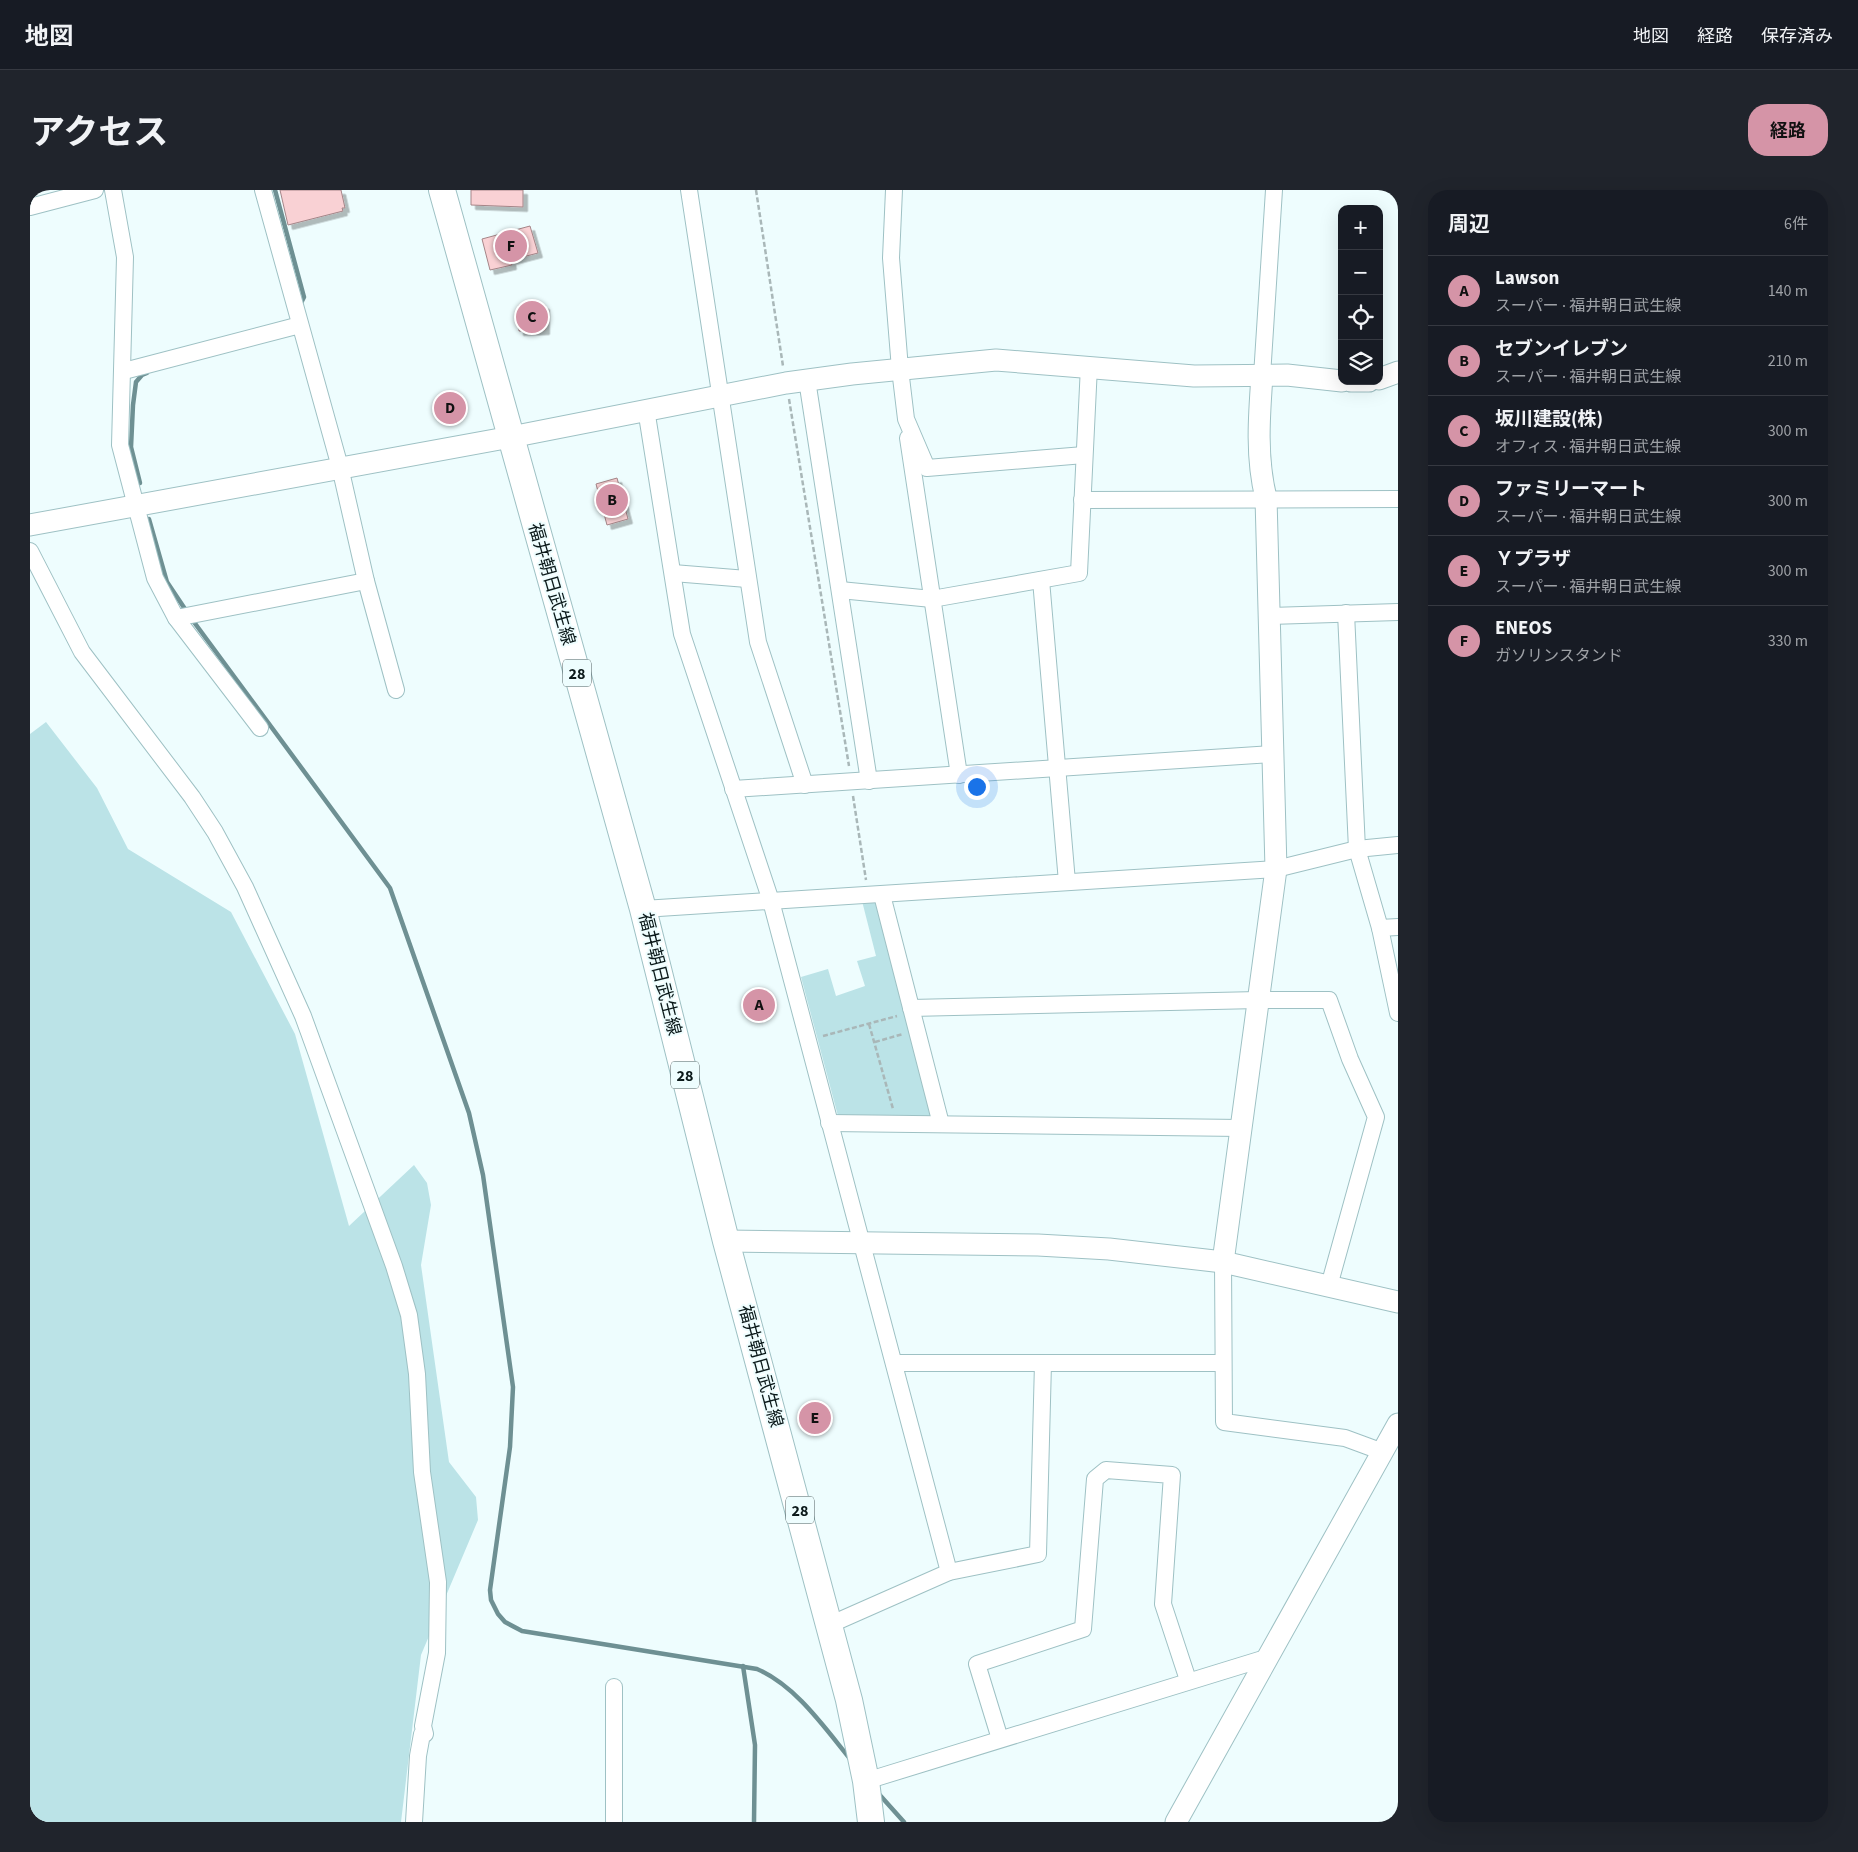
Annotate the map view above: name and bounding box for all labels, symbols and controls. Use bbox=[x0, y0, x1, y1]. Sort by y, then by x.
text: 地図 bbox=[25, 19, 73, 54]
text: 地図 bbox=[1633, 24, 1669, 49]
text: 経路 bbox=[1697, 24, 1733, 49]
text: 保存済み bbox=[1761, 24, 1833, 49]
button: 経路 bbox=[1748, 104, 1828, 156]
text: アクセス bbox=[30, 108, 168, 158]
map controls bbox=[1338, 205, 1383, 385]
button: + bbox=[1338, 205, 1383, 250]
text: 周辺 bbox=[1448, 209, 1490, 239]
text: 6件 bbox=[1784, 213, 1808, 235]
pin: F bbox=[495, 227, 527, 265]
button: − bbox=[1338, 250, 1383, 295]
text: Lawson bbox=[1495, 265, 1559, 292]
text: A bbox=[1459, 280, 1469, 302]
text: 140 m bbox=[1768, 280, 1808, 302]
button: locate bbox=[1338, 295, 1383, 340]
text: スーパー · 福井朝日武生線 bbox=[1495, 295, 1681, 317]
pin: C bbox=[516, 298, 548, 336]
text: セブンイレブン bbox=[1495, 336, 1628, 363]
button: layers bbox=[1338, 340, 1383, 385]
text: B bbox=[1459, 350, 1469, 372]
text: 210 m bbox=[1768, 350, 1808, 372]
text: スーパー · 福井朝日武生線 bbox=[1495, 366, 1681, 388]
pin: D bbox=[434, 389, 466, 427]
text: 坂川建設(株) bbox=[1495, 406, 1603, 433]
text: C bbox=[1459, 420, 1469, 442]
text: 300 m bbox=[1768, 420, 1808, 442]
text: オフィス · 福井朝日武生線 bbox=[1495, 436, 1681, 458]
text: ファミリーマート bbox=[1495, 476, 1647, 503]
pin: B bbox=[596, 481, 628, 519]
text: D bbox=[1459, 490, 1469, 512]
text: 300 m bbox=[1768, 490, 1808, 512]
text: スーパー · 福井朝日武生線 bbox=[1495, 506, 1681, 528]
street label: 福井朝日武生線 bbox=[522, 520, 581, 648]
text: Ｙプラザ bbox=[1495, 546, 1571, 573]
text: E bbox=[1460, 560, 1468, 582]
text: 300 m bbox=[1768, 560, 1808, 582]
text: スーパー · 福井朝日武生線 bbox=[1495, 576, 1681, 598]
text: ENEOS bbox=[1495, 615, 1552, 642]
text: F bbox=[1460, 630, 1468, 652]
text: 330 m bbox=[1768, 630, 1808, 652]
text: ガソリンスタンド bbox=[1495, 645, 1623, 667]
road number: 28 bbox=[563, 659, 591, 686]
your location bbox=[964, 774, 990, 800]
street label: 福井朝日武生線 bbox=[632, 910, 687, 1038]
pin: A bbox=[743, 986, 775, 1024]
road number: 28 bbox=[671, 1062, 699, 1088]
street label: 福井朝日武生線 bbox=[732, 1302, 789, 1430]
pin: E bbox=[799, 1399, 831, 1437]
road number: 28 bbox=[786, 1496, 814, 1524]

